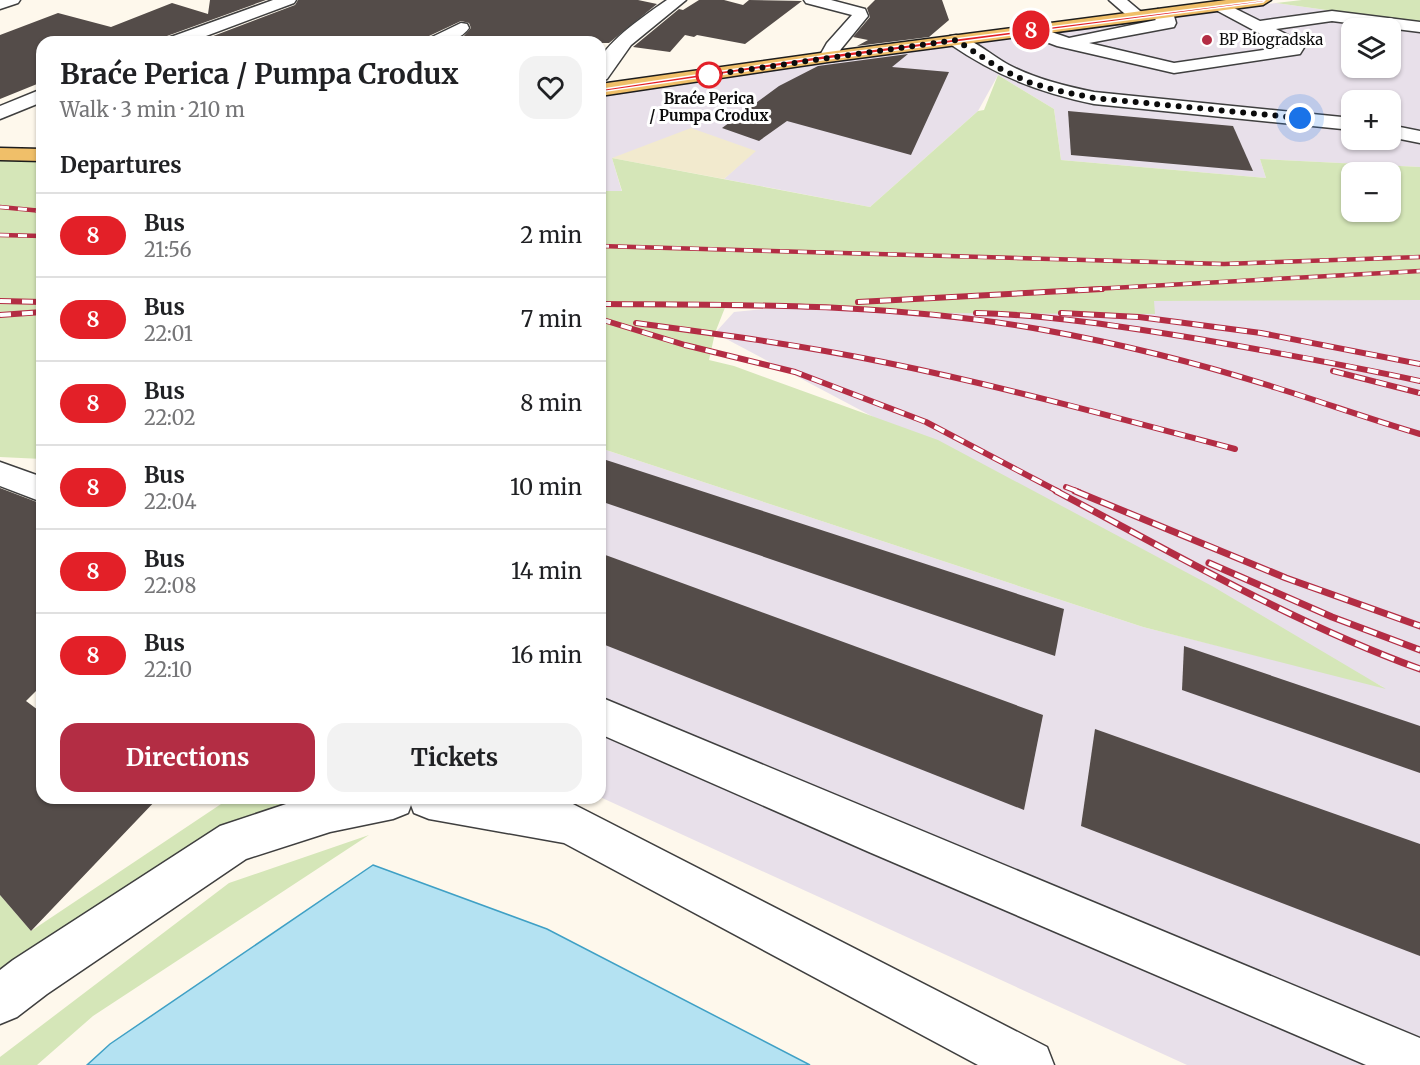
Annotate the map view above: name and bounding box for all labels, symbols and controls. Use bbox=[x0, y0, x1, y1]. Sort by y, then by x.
line badge: 8 bbox=[1012, 10, 1050, 50]
text: 8 bbox=[1024, 17, 1038, 44]
map controls bbox=[1341, 18, 1401, 222]
button: layers bbox=[1341, 18, 1401, 78]
place label: BP Biogradska bbox=[1219, 30, 1323, 49]
marker: BP Biogradska bbox=[1200, 33, 1214, 47]
text: Braće Perica / Pumpa Crodux bbox=[60, 56, 459, 92]
button: heart bbox=[519, 56, 582, 119]
marker: Braće Perica / Pumpa Crodux bbox=[696, 62, 722, 88]
place label: Braće Perica / Pumpa Crodux bbox=[649, 89, 769, 125]
button: + bbox=[1341, 90, 1401, 150]
text: Walk · 3 min · 210 m bbox=[60, 97, 245, 122]
your location bbox=[1285, 103, 1315, 133]
text: Departures bbox=[60, 151, 182, 179]
button: − bbox=[1341, 162, 1401, 222]
text: Bus bbox=[144, 209, 185, 237]
text: 2 min bbox=[520, 221, 582, 249]
text: 8 bbox=[86, 222, 100, 249]
text: 21:56 bbox=[144, 237, 192, 262]
text: Bus bbox=[144, 293, 185, 321]
text: 7 min bbox=[521, 305, 582, 333]
text: 8 bbox=[86, 306, 100, 333]
text: 22:01 bbox=[144, 321, 193, 346]
text: Bus bbox=[144, 377, 185, 405]
text: 8 min bbox=[520, 389, 582, 417]
text: 8 bbox=[86, 390, 100, 417]
text: 22:02 bbox=[144, 405, 196, 430]
text: Bus bbox=[144, 461, 185, 489]
text: 10 min bbox=[510, 473, 582, 501]
text: 8 bbox=[86, 474, 100, 501]
text: 22:04 bbox=[144, 489, 197, 514]
text: Bus bbox=[144, 545, 185, 573]
text: 14 min bbox=[511, 557, 582, 585]
text: 8 bbox=[86, 558, 100, 585]
text: 22:08 bbox=[144, 573, 196, 598]
text: Bus bbox=[144, 629, 185, 657]
text: 16 min bbox=[511, 641, 582, 669]
text: 8 bbox=[86, 642, 100, 669]
text: 22:10 bbox=[144, 657, 192, 682]
button: Directions bbox=[60, 723, 315, 792]
button: Tickets bbox=[327, 723, 582, 792]

